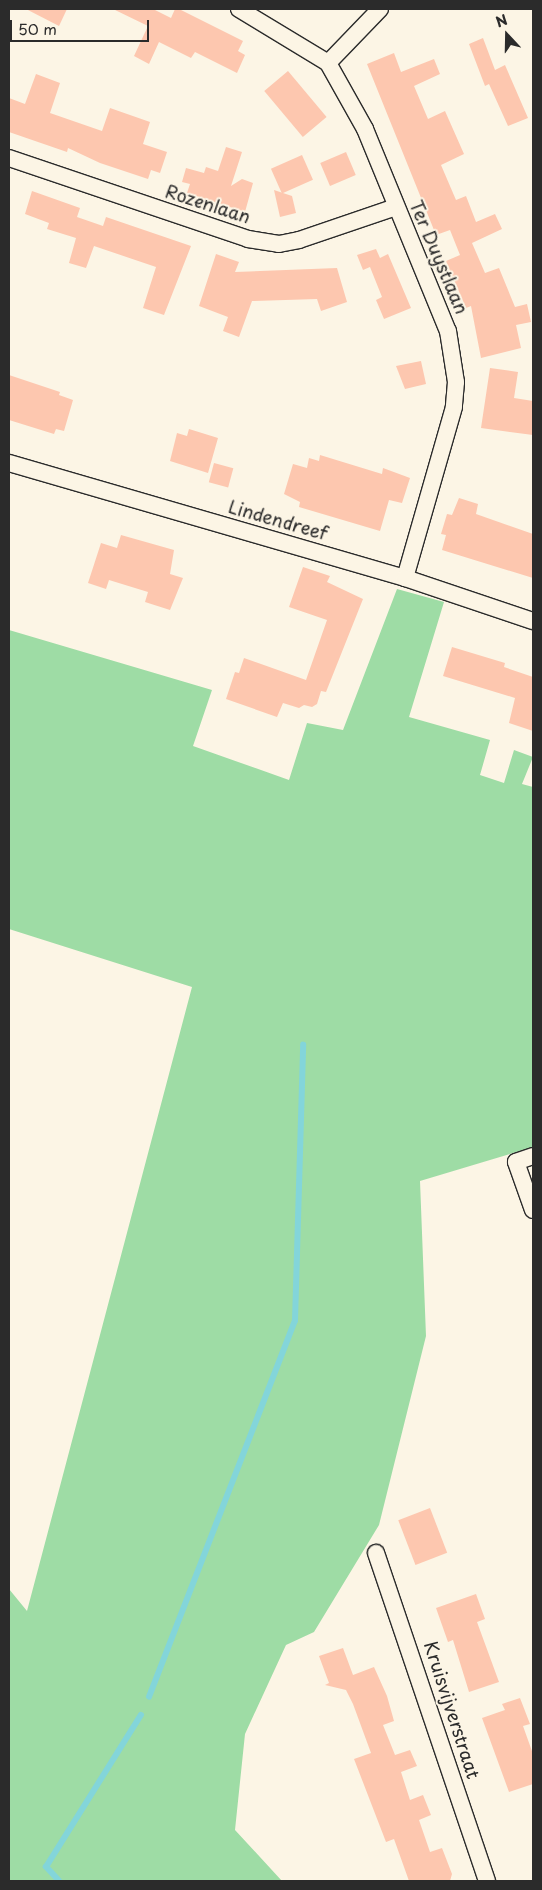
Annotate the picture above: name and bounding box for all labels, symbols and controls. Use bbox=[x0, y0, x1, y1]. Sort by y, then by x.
text: N bbox=[493, 9, 510, 32]
scale bar bbox=[12, 10, 151, 42]
north arrow bbox=[482, 10, 532, 60]
text: 50 m bbox=[18, 17, 57, 40]
street label: Rozenlaan bbox=[163, 180, 253, 228]
street label: Ter Duystlaan bbox=[405, 197, 473, 317]
street label: Lindendreef bbox=[226, 496, 330, 544]
street label: Kruisvijverstraat bbox=[420, 1638, 484, 1782]

